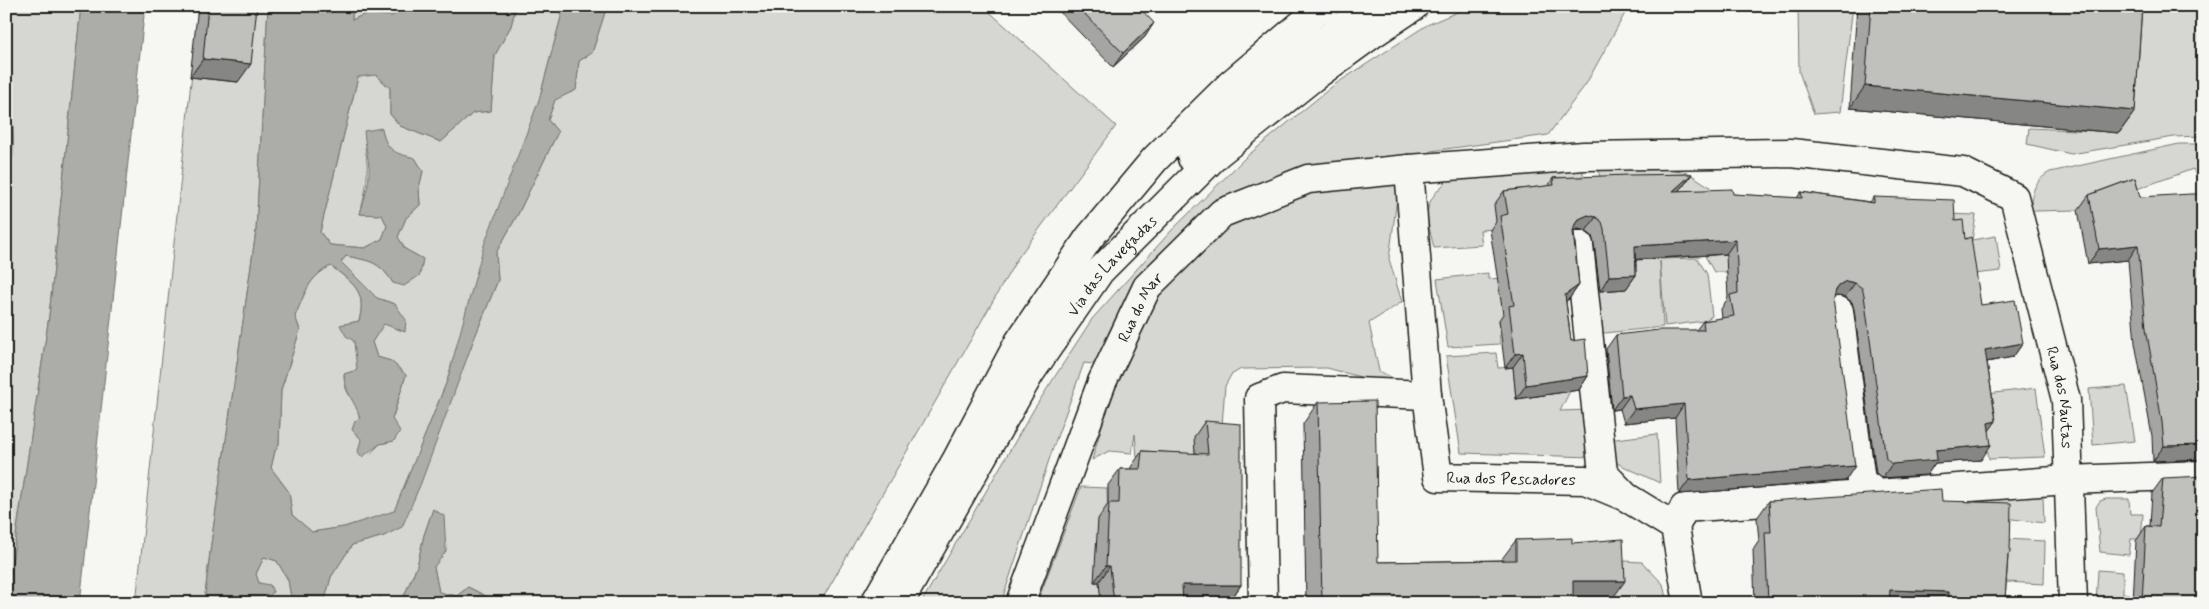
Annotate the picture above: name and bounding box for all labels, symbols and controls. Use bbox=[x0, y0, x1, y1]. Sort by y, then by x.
street label: Via das Lavegadas bbox=[1063, 211, 1162, 321]
street label: Rua do Mar bbox=[1113, 268, 1168, 346]
street label: Rua dos Nautas bbox=[2041, 344, 2077, 449]
street label: Rua dos Pescadores bbox=[1446, 468, 1576, 491]

